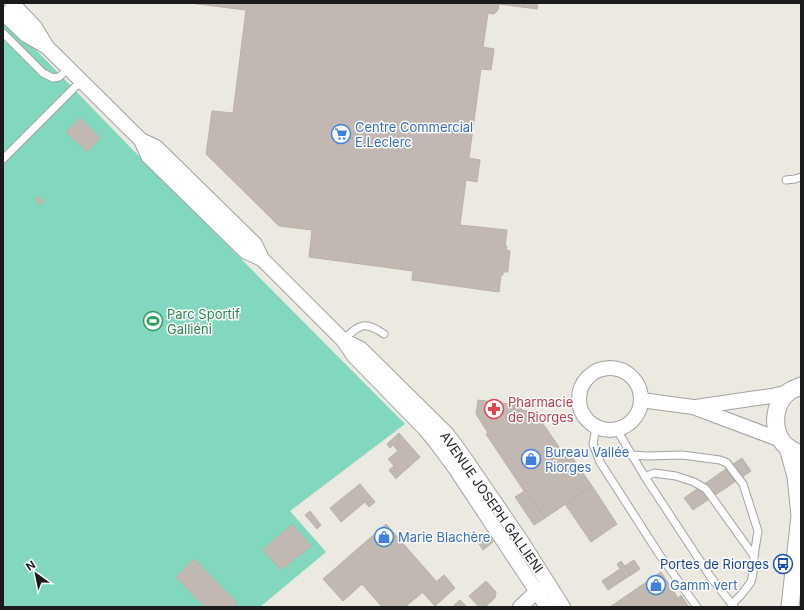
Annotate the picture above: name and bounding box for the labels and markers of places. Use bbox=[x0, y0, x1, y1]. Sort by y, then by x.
place label: Centre Commercial E.Leclerc bbox=[355, 119, 473, 150]
supermarket icon: Centre Commercial E.Leclerc bbox=[330, 123, 352, 145]
place label: Parc Sportif Galliéni bbox=[167, 306, 240, 337]
sports icon: Parc Sportif Galliéni bbox=[142, 310, 164, 332]
place label: Pharmacie de Riorges bbox=[508, 394, 574, 425]
pharmacy icon: Pharmacie de Riorges bbox=[483, 398, 505, 420]
place label: Bureau Vallée Riorges bbox=[545, 444, 629, 475]
shop icon: Bureau Vallée Riorges bbox=[520, 448, 542, 470]
shop icon: Marie Blachère bbox=[373, 526, 395, 548]
place label: Marie Blachère bbox=[398, 529, 490, 545]
bus stop icon: Portes de Riorges bbox=[772, 553, 794, 575]
place label: Portes de Riorges bbox=[660, 556, 769, 572]
shop icon: Gamm vert bbox=[645, 574, 667, 596]
place label: Gamm vert bbox=[670, 577, 737, 593]

